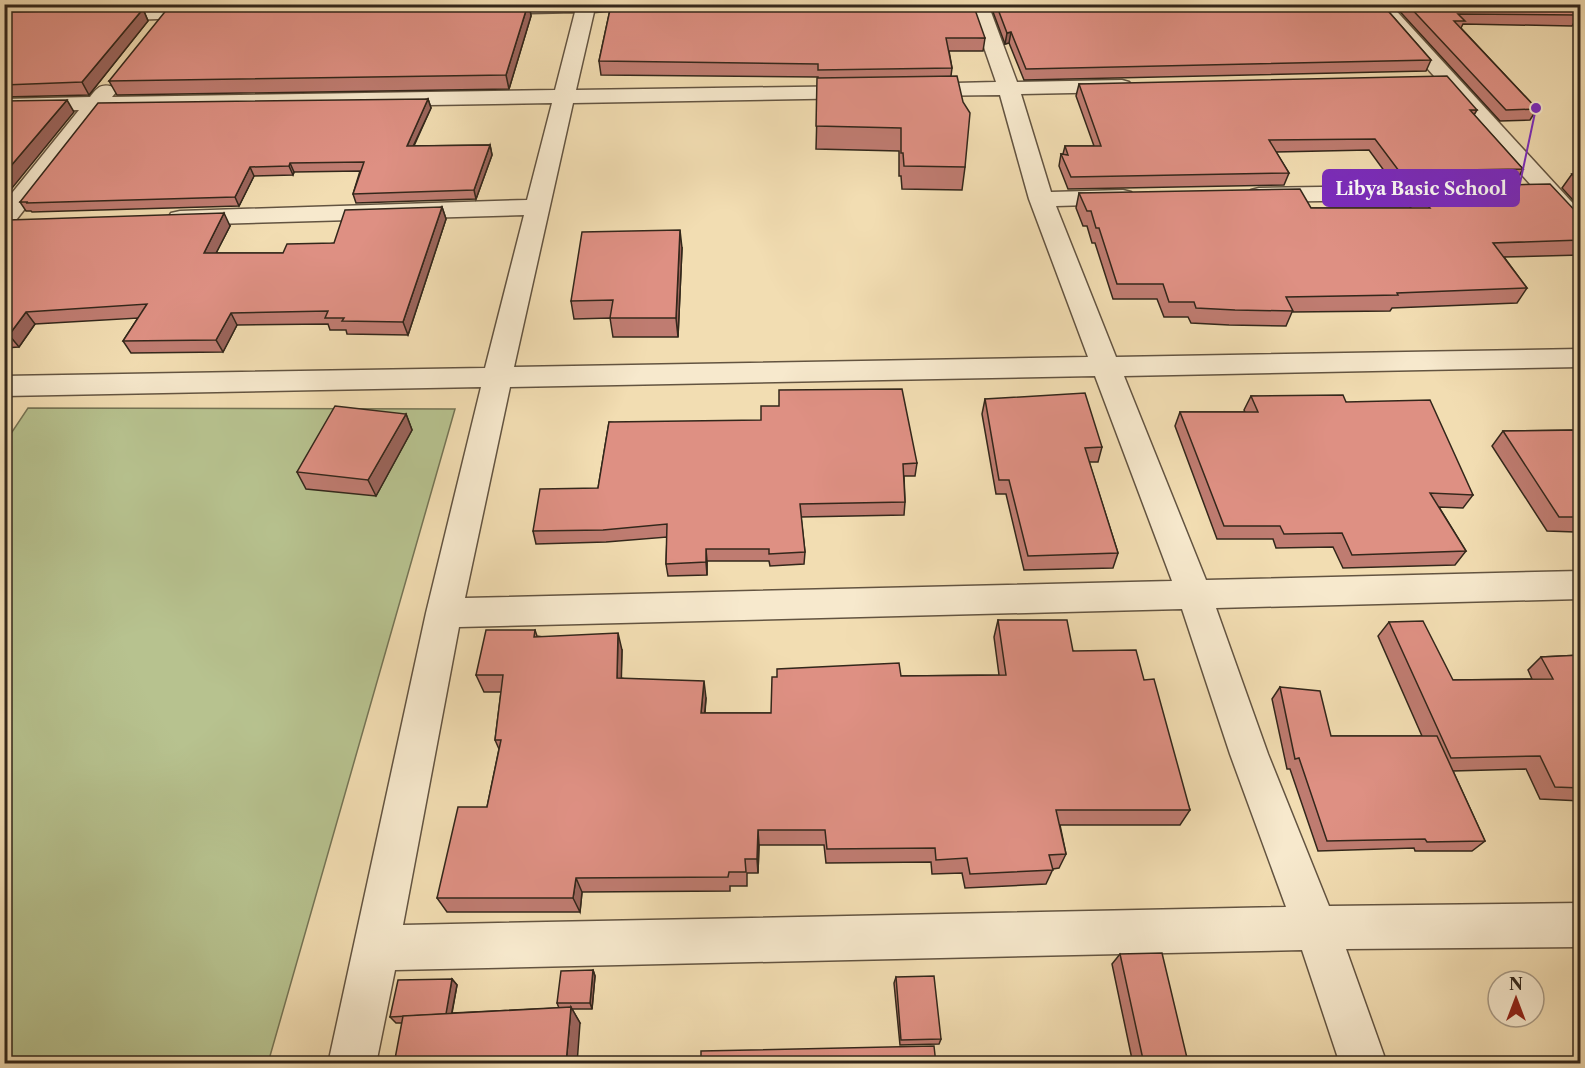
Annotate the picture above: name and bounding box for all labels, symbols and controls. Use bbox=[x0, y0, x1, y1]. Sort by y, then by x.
callout: Libya Basic School bbox=[1323, 170, 1519, 206]
text: Libya Basic School bbox=[1335, 178, 1507, 200]
north arrow bbox=[1486, 969, 1546, 1029]
text: N bbox=[1509, 974, 1523, 994]

